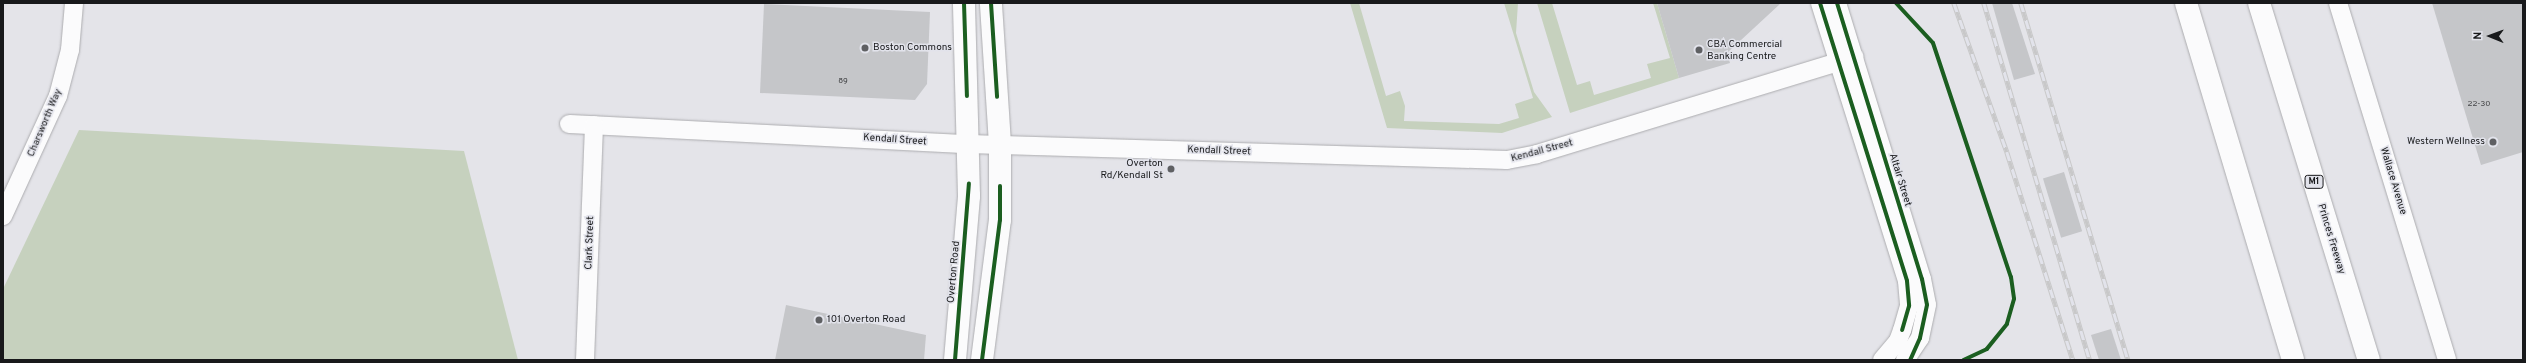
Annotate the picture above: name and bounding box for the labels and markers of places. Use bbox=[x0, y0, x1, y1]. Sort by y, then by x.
place label: CBA Commercial Banking Centre bbox=[1707, 38, 1783, 62]
place label: Boston Commons bbox=[873, 42, 952, 54]
marker: Boston Commons bbox=[860, 43, 870, 53]
marker: CBA Commercial Banking Centre bbox=[1694, 45, 1704, 55]
place label: Western Wellness bbox=[2407, 136, 2485, 148]
marker: Western Wellness bbox=[2488, 137, 2498, 147]
place label: Overton Rd/Kendall St bbox=[1100, 157, 1163, 180]
marker: Overton Rd/Kendall St bbox=[1166, 164, 1176, 174]
place label: 101 Overton Road bbox=[827, 314, 905, 326]
marker: 101 Overton Road bbox=[814, 315, 824, 325]

